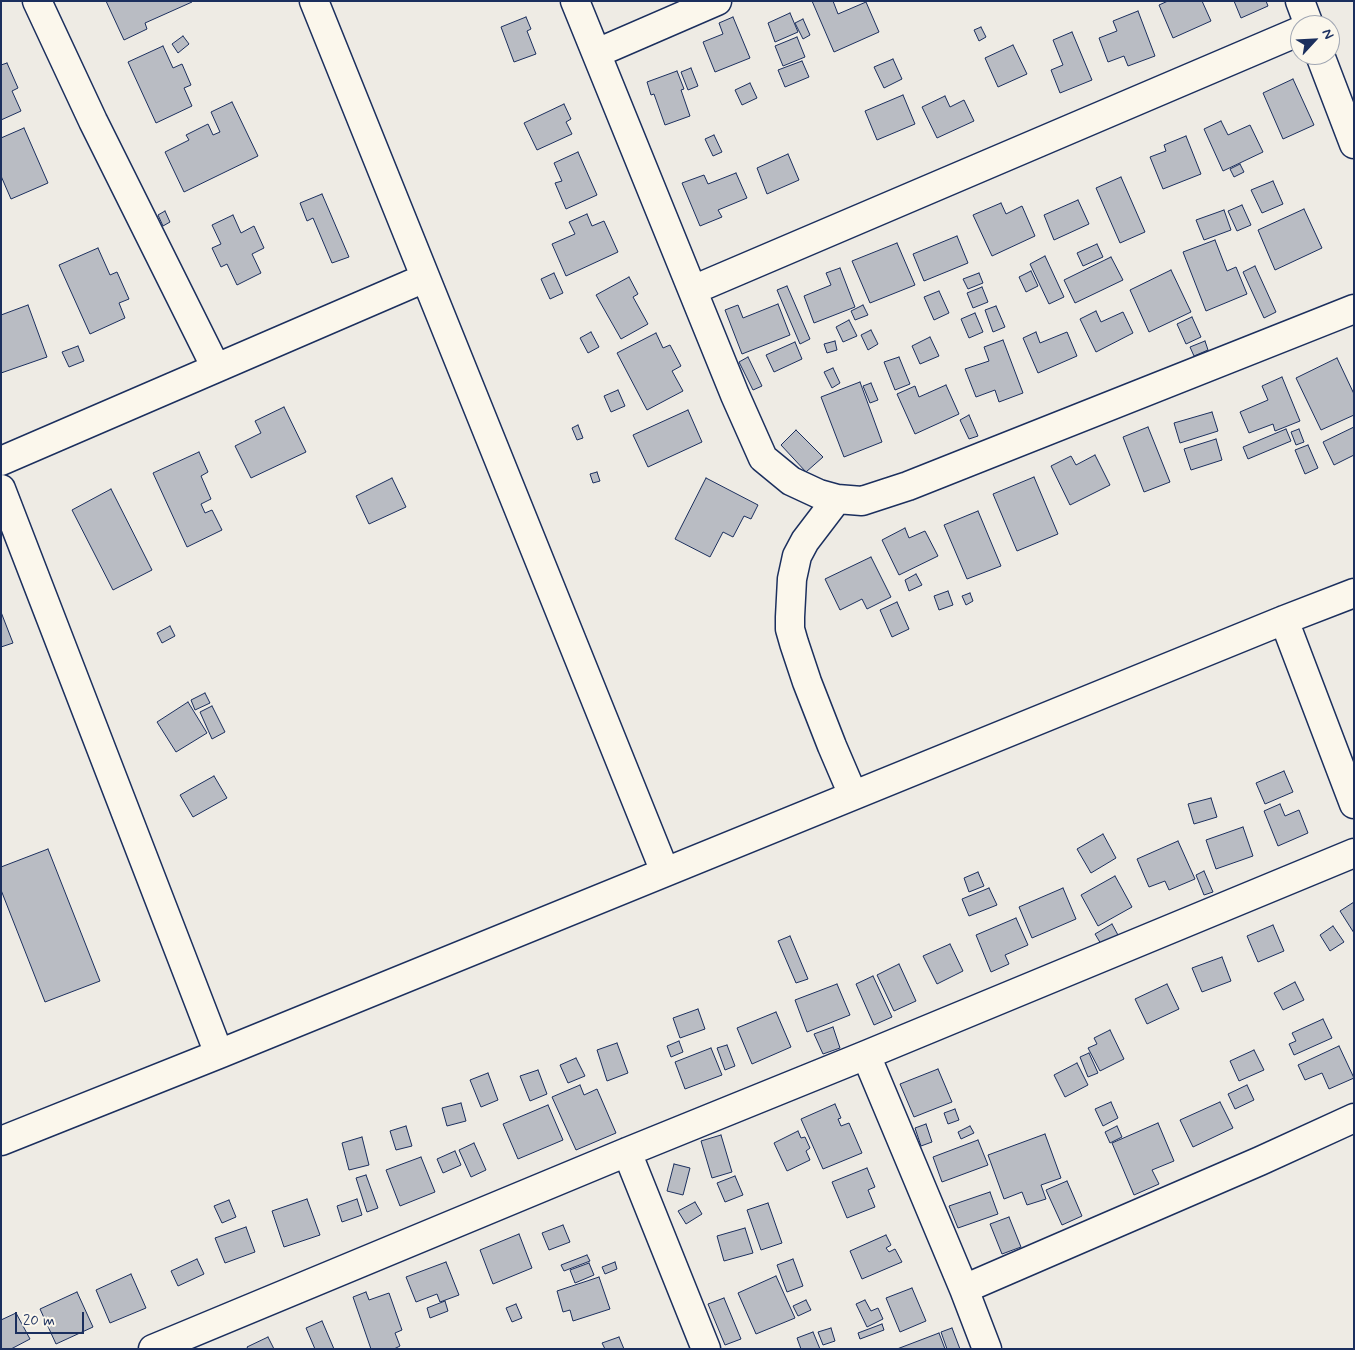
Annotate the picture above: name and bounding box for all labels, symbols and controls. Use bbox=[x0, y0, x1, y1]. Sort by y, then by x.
north arrow bbox=[1290, 15, 1340, 65]
text: N bbox=[1318, 26, 1338, 42]
scale bar bbox=[18, 1302, 86, 1334]
text: 20 m bbox=[23, 1311, 55, 1331]

